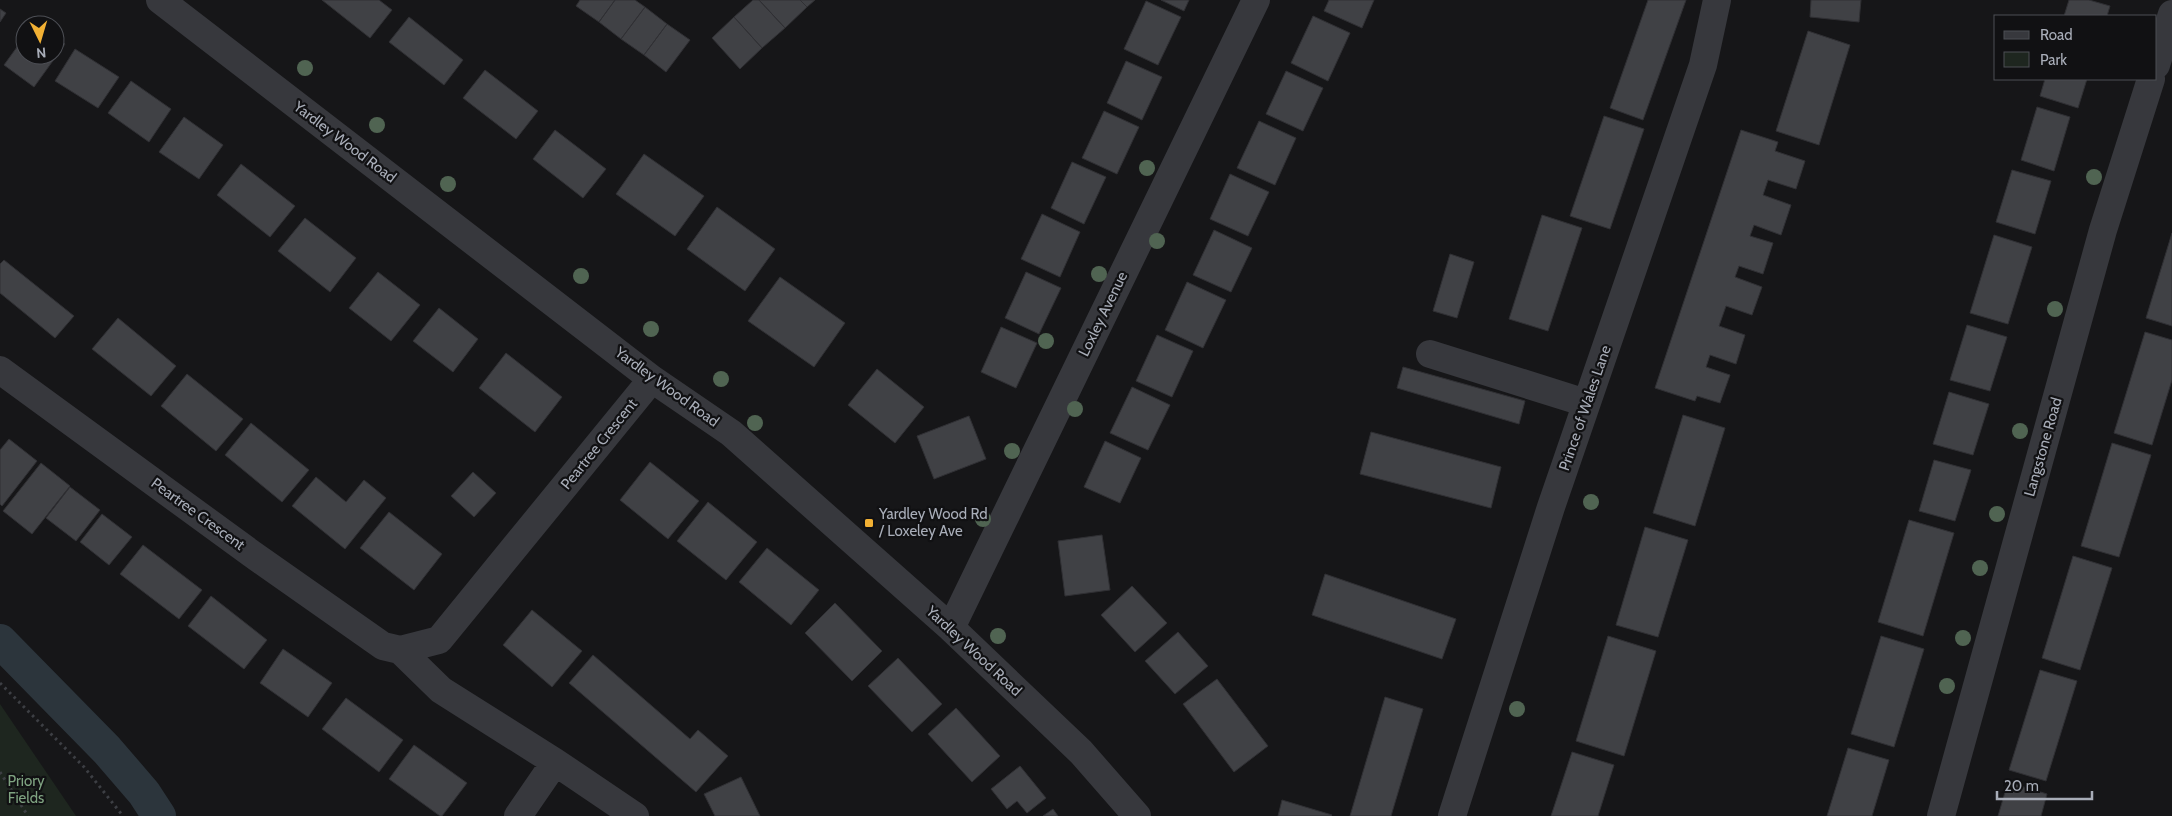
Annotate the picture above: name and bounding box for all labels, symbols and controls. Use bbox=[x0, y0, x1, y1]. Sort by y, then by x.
north arrow bbox=[15, 15, 65, 65]
legend bbox=[1994, 15, 2157, 80]
text: Road bbox=[2040, 26, 2073, 44]
text: N bbox=[35, 44, 47, 62]
text: Park bbox=[2040, 51, 2067, 69]
street label: Yardley Wood Road bbox=[289, 97, 400, 186]
street label: Loxley Avenue bbox=[1075, 268, 1131, 359]
street label: Yardley Wood Road bbox=[611, 343, 722, 431]
street label: Prince of Wales Lane bbox=[1555, 343, 1615, 473]
street label: Peartree Crescent bbox=[557, 395, 641, 493]
street label: Langstone Road bbox=[2020, 395, 2066, 499]
street label: Peartree Crescent bbox=[148, 474, 248, 554]
place label: Yardley Wood Rd / Loxeley Ave bbox=[878, 505, 987, 540]
marker: Yardley Wood Rd / Loxeley Ave bbox=[863, 517, 875, 529]
street label: Yardley Wood Road bbox=[922, 601, 1025, 700]
scale bar bbox=[1997, 768, 2092, 800]
park label: Priory Fields bbox=[8, 772, 45, 807]
text: 20 m bbox=[2004, 777, 2039, 795]

